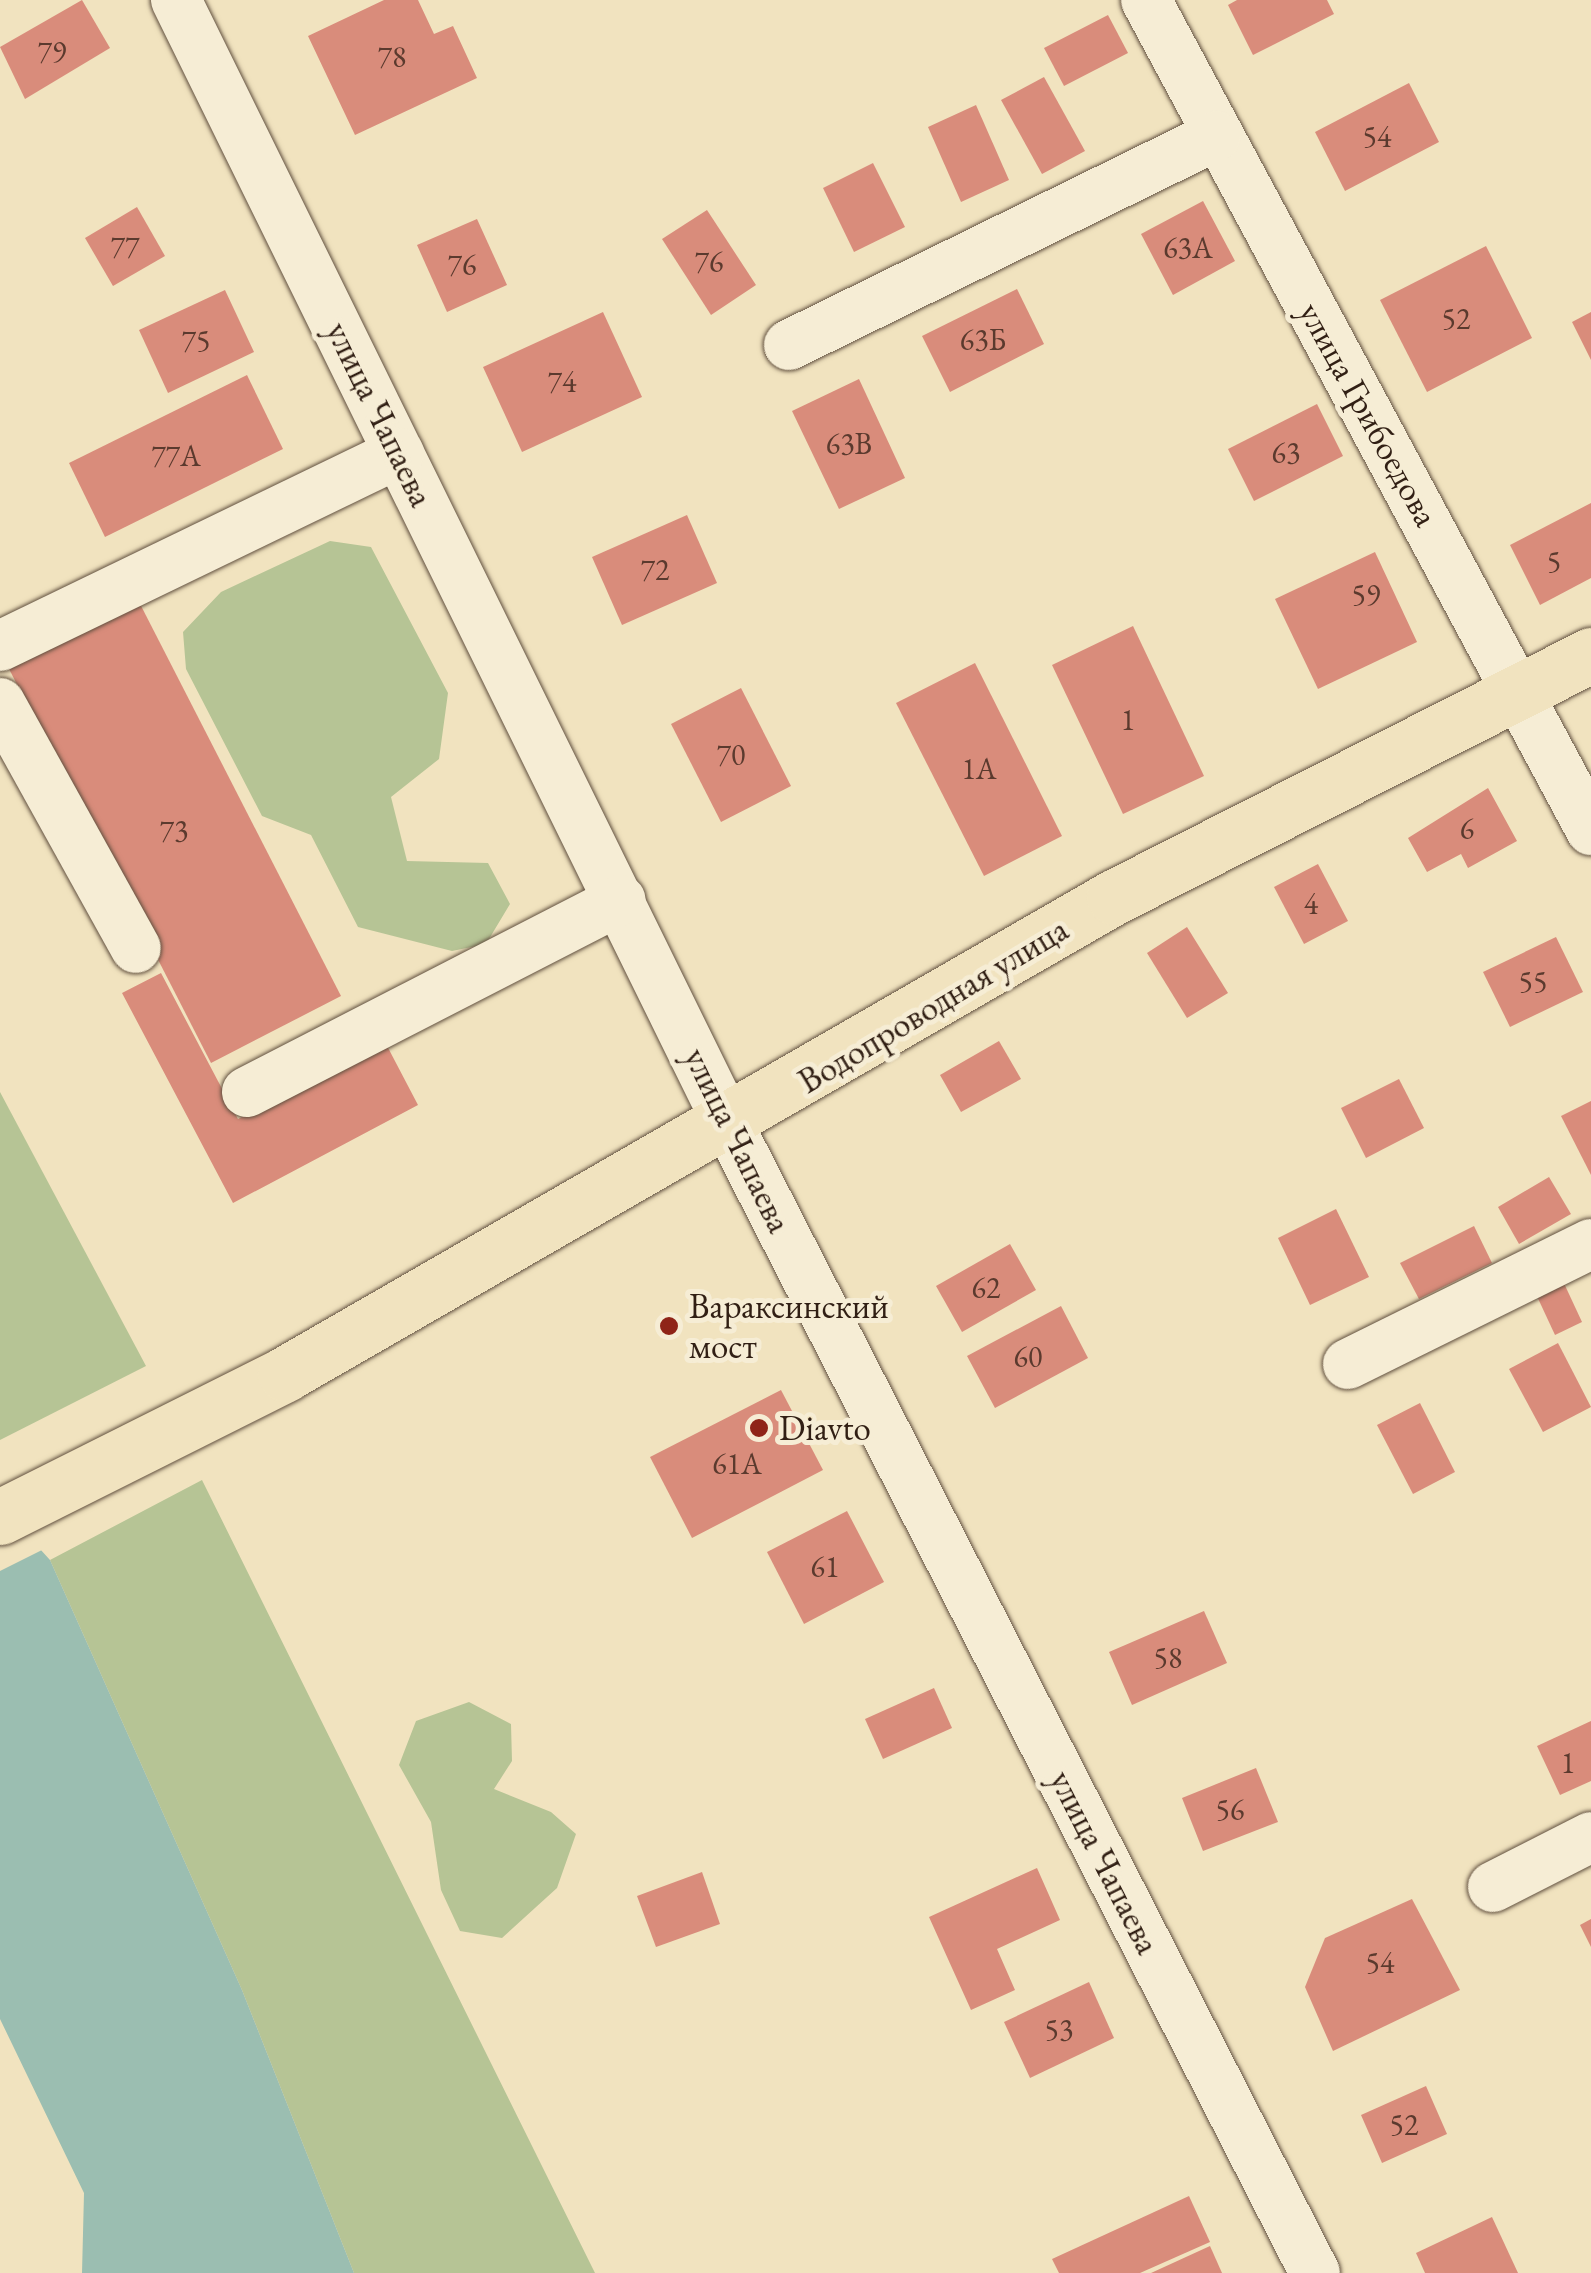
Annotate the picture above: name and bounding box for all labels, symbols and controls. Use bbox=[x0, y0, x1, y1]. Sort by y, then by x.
house number: 79 bbox=[38, 34, 66, 70]
house number: 78 bbox=[378, 39, 406, 75]
house number: 54 bbox=[1363, 119, 1391, 155]
house number: 77 bbox=[111, 229, 139, 265]
house number: 63А bbox=[1163, 230, 1213, 266]
house number: 76 bbox=[695, 244, 723, 280]
house number: 76 bbox=[448, 247, 476, 283]
street label: улица Грибоедова bbox=[1290, 295, 1448, 533]
house number: 52 bbox=[1442, 301, 1470, 337]
street label: улица Чапаева bbox=[317, 315, 443, 513]
house number: 63Б bbox=[960, 322, 1006, 358]
house number: 75 bbox=[182, 323, 210, 359]
house number: 74 bbox=[548, 364, 576, 400]
house number: 63В bbox=[826, 426, 872, 462]
house number: 63 bbox=[1272, 435, 1300, 471]
house number: 77А bbox=[151, 438, 201, 474]
house number: 5 bbox=[1547, 544, 1561, 580]
house number: 72 bbox=[641, 552, 669, 588]
house number: 59 bbox=[1352, 577, 1380, 613]
house number: 1 bbox=[1121, 702, 1135, 738]
house number: 70 bbox=[717, 737, 745, 773]
house number: 1А bbox=[961, 751, 997, 787]
house number: 6 bbox=[1460, 811, 1474, 847]
house number: 73 bbox=[160, 813, 188, 849]
house number: 4 bbox=[1304, 886, 1318, 922]
street label: Водопроводная улица bbox=[791, 908, 1075, 1102]
house number: 55 bbox=[1519, 964, 1547, 1000]
street label: улица Чапаева bbox=[675, 1041, 801, 1239]
house number: 62 bbox=[972, 1270, 1000, 1306]
place label: Вараксинский мост bbox=[689, 1285, 889, 1367]
marker: Вараксинский мост bbox=[658, 1315, 680, 1337]
house number: 60 bbox=[1014, 1339, 1042, 1375]
place label: Diavto bbox=[779, 1407, 871, 1449]
marker: Diavto bbox=[748, 1417, 770, 1439]
house number: 61А bbox=[712, 1446, 762, 1482]
house number: 61 bbox=[811, 1549, 839, 1585]
house number: 58 bbox=[1154, 1640, 1182, 1676]
house number: 1 bbox=[1561, 1745, 1575, 1781]
street label: улица Чапаева bbox=[1041, 1763, 1169, 1961]
house number: 56 bbox=[1216, 1792, 1244, 1828]
house number: 54 bbox=[1366, 1945, 1394, 1981]
house number: 53 bbox=[1045, 2012, 1073, 2048]
house number: 52 bbox=[1390, 2107, 1418, 2143]

